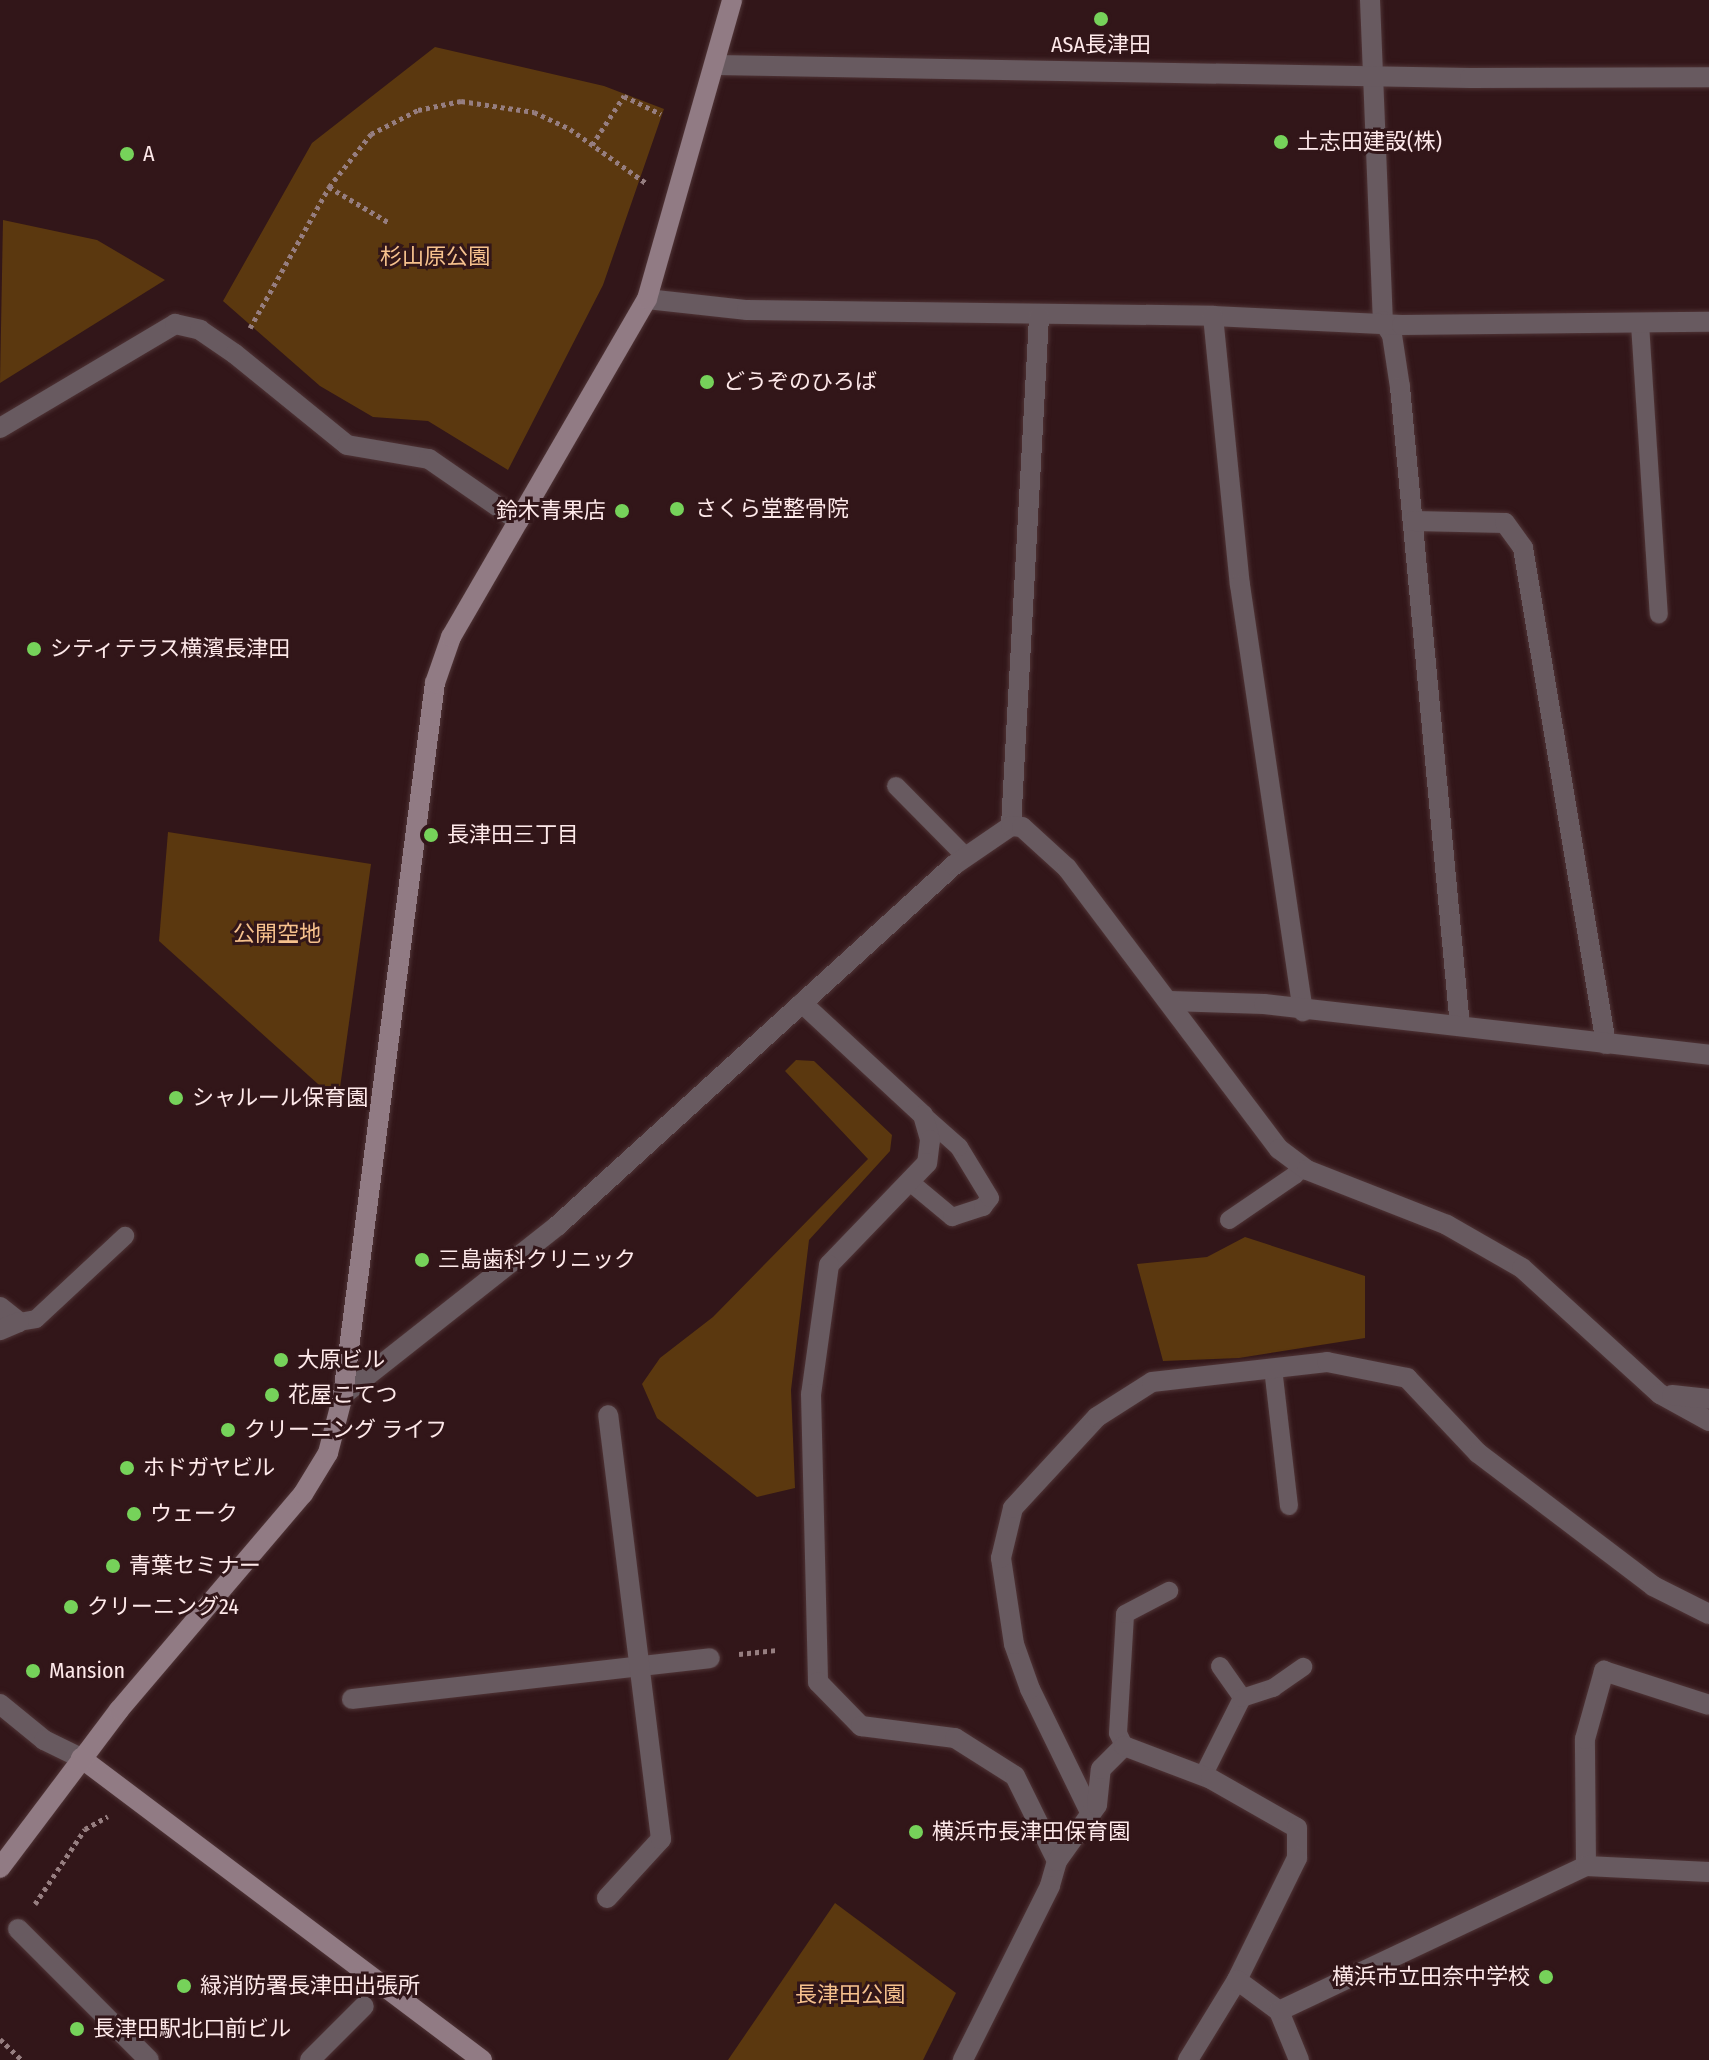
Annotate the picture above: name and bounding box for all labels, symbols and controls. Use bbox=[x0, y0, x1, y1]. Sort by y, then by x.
marker: ASA長津田 bbox=[1092, 10, 1110, 28]
place label: ASA長津田 bbox=[1051, 32, 1151, 58]
place label: 土志田建設(株) bbox=[1297, 129, 1442, 155]
marker: 土志田建設(株) bbox=[1272, 133, 1290, 151]
place label: A bbox=[143, 141, 155, 167]
marker: A bbox=[118, 145, 136, 163]
park label: 杉山原公園 bbox=[380, 244, 490, 270]
place label: どうぞのひろば bbox=[723, 369, 877, 395]
marker: どうぞのひろば bbox=[698, 373, 716, 391]
place label: さくら堂整骨院 bbox=[695, 496, 849, 522]
place label: 鈴木青果店 bbox=[496, 498, 606, 524]
marker: さくら堂整骨院 bbox=[666, 498, 688, 520]
marker: 鈴木青果店 bbox=[613, 502, 631, 520]
place label: シティテラス横濱長津田 bbox=[50, 636, 292, 662]
marker: シティテラス横濱長津田 bbox=[25, 640, 43, 658]
place label: 長津田三丁目 bbox=[447, 822, 579, 848]
marker: 長津田三丁目 bbox=[422, 826, 440, 844]
park label: 公開空地 bbox=[233, 921, 321, 947]
place label: シャルール保育園 bbox=[192, 1085, 368, 1111]
marker: シャルール保育園 bbox=[167, 1089, 185, 1107]
place label: 三島歯科クリニック bbox=[438, 1247, 636, 1273]
marker: 三島歯科クリニック bbox=[413, 1251, 431, 1269]
place label: 大原ビル bbox=[297, 1347, 385, 1373]
marker: 大原ビル bbox=[272, 1351, 290, 1369]
place label: 花屋こてつ bbox=[288, 1382, 398, 1408]
marker: 花屋こてつ bbox=[263, 1386, 281, 1404]
place label: クリーニング ライフ bbox=[244, 1417, 447, 1443]
marker: クリーニング ライフ bbox=[219, 1421, 237, 1439]
place label: ホドガヤビル bbox=[143, 1455, 275, 1481]
marker: ホドガヤビル bbox=[118, 1459, 136, 1477]
place label: ウェーク bbox=[150, 1501, 238, 1527]
marker: ウェーク bbox=[125, 1505, 143, 1523]
place label: 青葉セミナー bbox=[129, 1553, 261, 1579]
marker: 青葉セミナー bbox=[104, 1557, 122, 1575]
place label: クリーニング24 bbox=[87, 1594, 239, 1620]
marker: クリーニング24 bbox=[62, 1598, 80, 1616]
place label: Mansion bbox=[49, 1658, 125, 1684]
marker: Mansion bbox=[24, 1662, 42, 1680]
place label: 横浜市長津田保育園 bbox=[932, 1819, 1130, 1845]
marker: 横浜市長津田保育園 bbox=[907, 1823, 925, 1841]
place label: 横浜市立田奈中学校 bbox=[1332, 1964, 1530, 1990]
marker: 横浜市立田奈中学校 bbox=[1537, 1968, 1555, 1986]
place label: 緑消防署長津田出張所 bbox=[200, 1973, 420, 1999]
marker: 緑消防署長津田出張所 bbox=[175, 1977, 193, 1995]
park label: 長津田公園 bbox=[795, 1982, 905, 2008]
place label: 長津田駅北口前ビル bbox=[93, 2016, 291, 2042]
marker: 長津田駅北口前ビル bbox=[68, 2020, 86, 2038]

